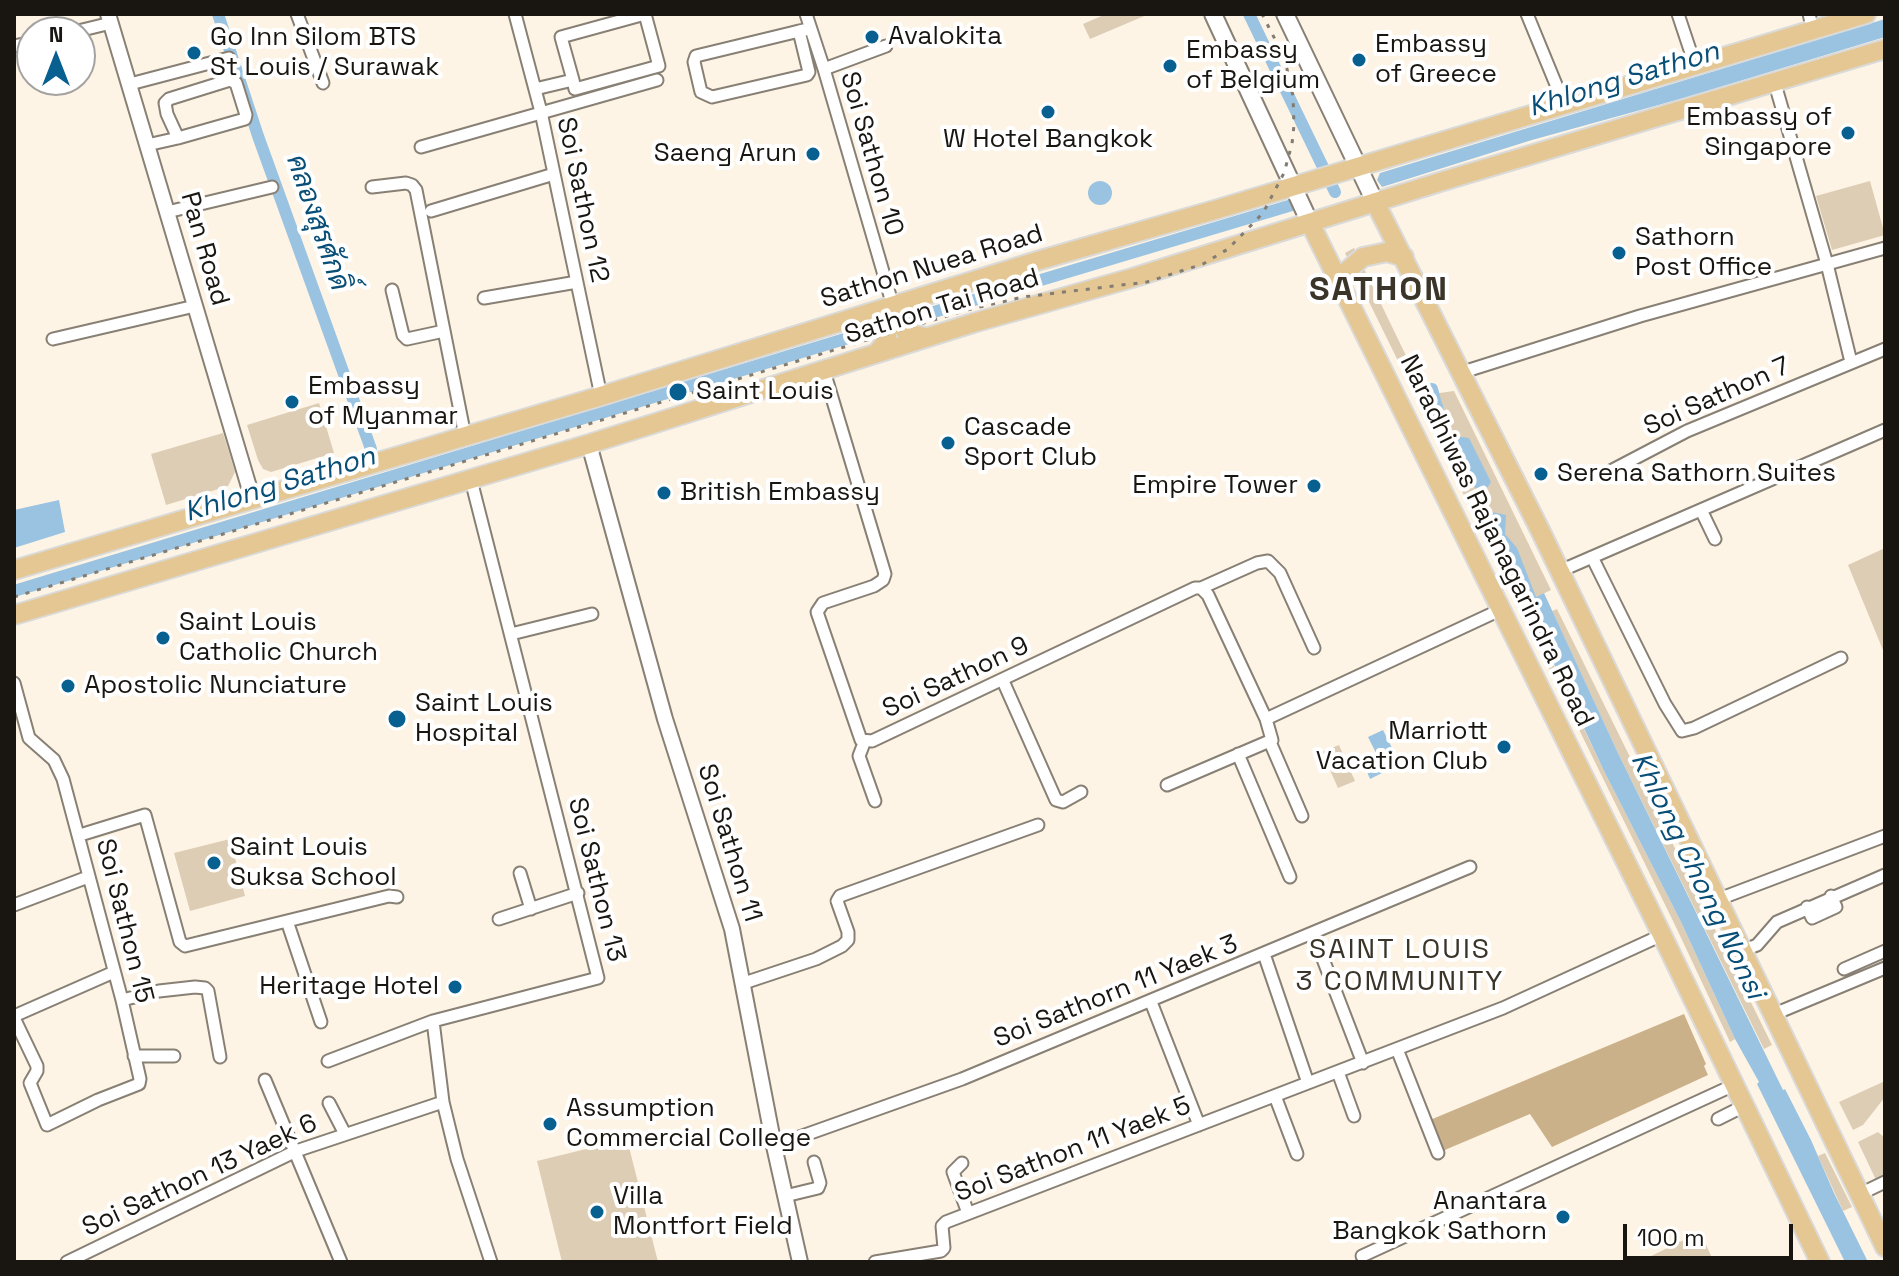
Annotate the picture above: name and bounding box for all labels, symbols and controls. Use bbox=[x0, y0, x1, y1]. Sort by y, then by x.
north arrow bbox=[16, 16, 96, 96]
text: N bbox=[49, 20, 63, 48]
place label: Avalokita bbox=[888, 21, 1002, 53]
place label: Go Inn Silom BTS St Louis / Surawak bbox=[210, 22, 439, 84]
marker: Avalokita bbox=[863, 28, 881, 46]
place label: Embassy of Greece bbox=[1375, 29, 1497, 90]
place label: Embassy of Belgium bbox=[1186, 35, 1320, 96]
water label: Khlong Sathon bbox=[1525, 35, 1723, 125]
marker: Go Inn Silom BTS St Louis / Surawak bbox=[185, 44, 203, 62]
marker: Embassy of Greece bbox=[1350, 51, 1368, 69]
marker: Embassy of Belgium bbox=[1161, 57, 1179, 75]
street label: Soi Sathon 10 bbox=[833, 68, 909, 240]
place label: Embassy of Singapore bbox=[1686, 102, 1832, 164]
marker: W Hotel Bangkok bbox=[1039, 103, 1057, 121]
street label: Soi Sathon 12 bbox=[549, 114, 615, 286]
place label: W Hotel Bangkok bbox=[943, 124, 1153, 156]
marker: Embassy of Singapore bbox=[1839, 124, 1857, 142]
place label: Saeng Arun bbox=[654, 138, 797, 170]
marker: Saeng Arun bbox=[804, 145, 822, 163]
water label: คลองสุรศักดิ์ bbox=[278, 151, 356, 295]
street label: Pan Road bbox=[173, 189, 235, 309]
street label: Sathon Nuea Road bbox=[817, 218, 1047, 316]
place label: Sathorn Post Office bbox=[1635, 222, 1772, 284]
marker: Sathorn Post Office bbox=[1610, 244, 1628, 262]
street label: Sathon Tai Road bbox=[841, 263, 1043, 351]
district label: SATHON bbox=[1309, 271, 1449, 311]
street label: Naradhiwas Rajanagarindra Road bbox=[1392, 350, 1600, 732]
street label: Soi Sathon 7 bbox=[1639, 351, 1795, 443]
place label: Embassy of Myanmar bbox=[308, 371, 458, 432]
place label: Saint Louis bbox=[696, 376, 834, 408]
marker: Saint Louis bbox=[667, 381, 689, 403]
marker: Embassy of Myanmar bbox=[283, 393, 301, 411]
place label: Cascade Sport Club bbox=[964, 412, 1097, 474]
marker: Cascade Sport Club bbox=[939, 434, 957, 452]
water label: Khlong Sathon bbox=[181, 440, 379, 530]
place label: Serena Sathorn Suites bbox=[1557, 458, 1836, 490]
marker: Serena Sathorn Suites bbox=[1532, 465, 1550, 483]
place label: Empire Tower bbox=[1132, 470, 1298, 502]
place label: British Embassy bbox=[680, 477, 880, 509]
marker: Empire Tower bbox=[1305, 477, 1323, 495]
marker: British Embassy bbox=[655, 484, 673, 502]
place label: Saint Louis Catholic Church bbox=[179, 607, 378, 668]
marker: Saint Louis Catholic Church bbox=[154, 629, 172, 647]
street label: Soi Sathon 9 bbox=[878, 631, 1034, 725]
place label: Apostolic Nunciature bbox=[84, 670, 347, 702]
marker: Apostolic Nunciature bbox=[59, 677, 77, 695]
place label: Saint Louis Hospital bbox=[415, 688, 553, 750]
marker: Saint Louis Hospital bbox=[386, 708, 408, 730]
place label: Marriott Vacation Club bbox=[1316, 716, 1488, 778]
marker: Marriott Vacation Club bbox=[1495, 738, 1513, 756]
water label: Khlong Chong Nonsi bbox=[1623, 747, 1771, 1005]
street label: Soi Sathon 11 bbox=[690, 760, 768, 926]
street label: Soi Sathon 13 bbox=[561, 795, 631, 965]
place label: Saint Louis Suksa School bbox=[230, 832, 397, 894]
street label: Soi Sathon 15 bbox=[89, 836, 159, 1006]
marker: Saint Louis Suksa School bbox=[205, 854, 223, 872]
street label: Soi Sathorn 11 Yaek 3 bbox=[990, 929, 1242, 1055]
district label: SAINT LOUIS 3 COMMUNITY bbox=[1296, 933, 1504, 999]
place label: Heritage Hotel bbox=[259, 971, 439, 1003]
marker: Heritage Hotel bbox=[446, 978, 464, 996]
street label: Soi Sathon 11 Yaek 5 bbox=[951, 1091, 1195, 1209]
place label: Assumption Commercial College bbox=[566, 1093, 811, 1154]
street label: Soi Sathon 13 Yaek 6 bbox=[78, 1108, 322, 1244]
marker: Assumption Commercial College bbox=[541, 1115, 559, 1133]
place label: Villa Montfort Field bbox=[613, 1181, 793, 1242]
place label: Anantara Bangkok Sathorn bbox=[1332, 1186, 1547, 1248]
marker: Villa Montfort Field bbox=[588, 1203, 606, 1221]
marker: Anantara Bangkok Sathorn bbox=[1554, 1208, 1572, 1226]
scale bar bbox=[1627, 1208, 1797, 1258]
text: 100 m bbox=[1637, 1222, 1705, 1253]

